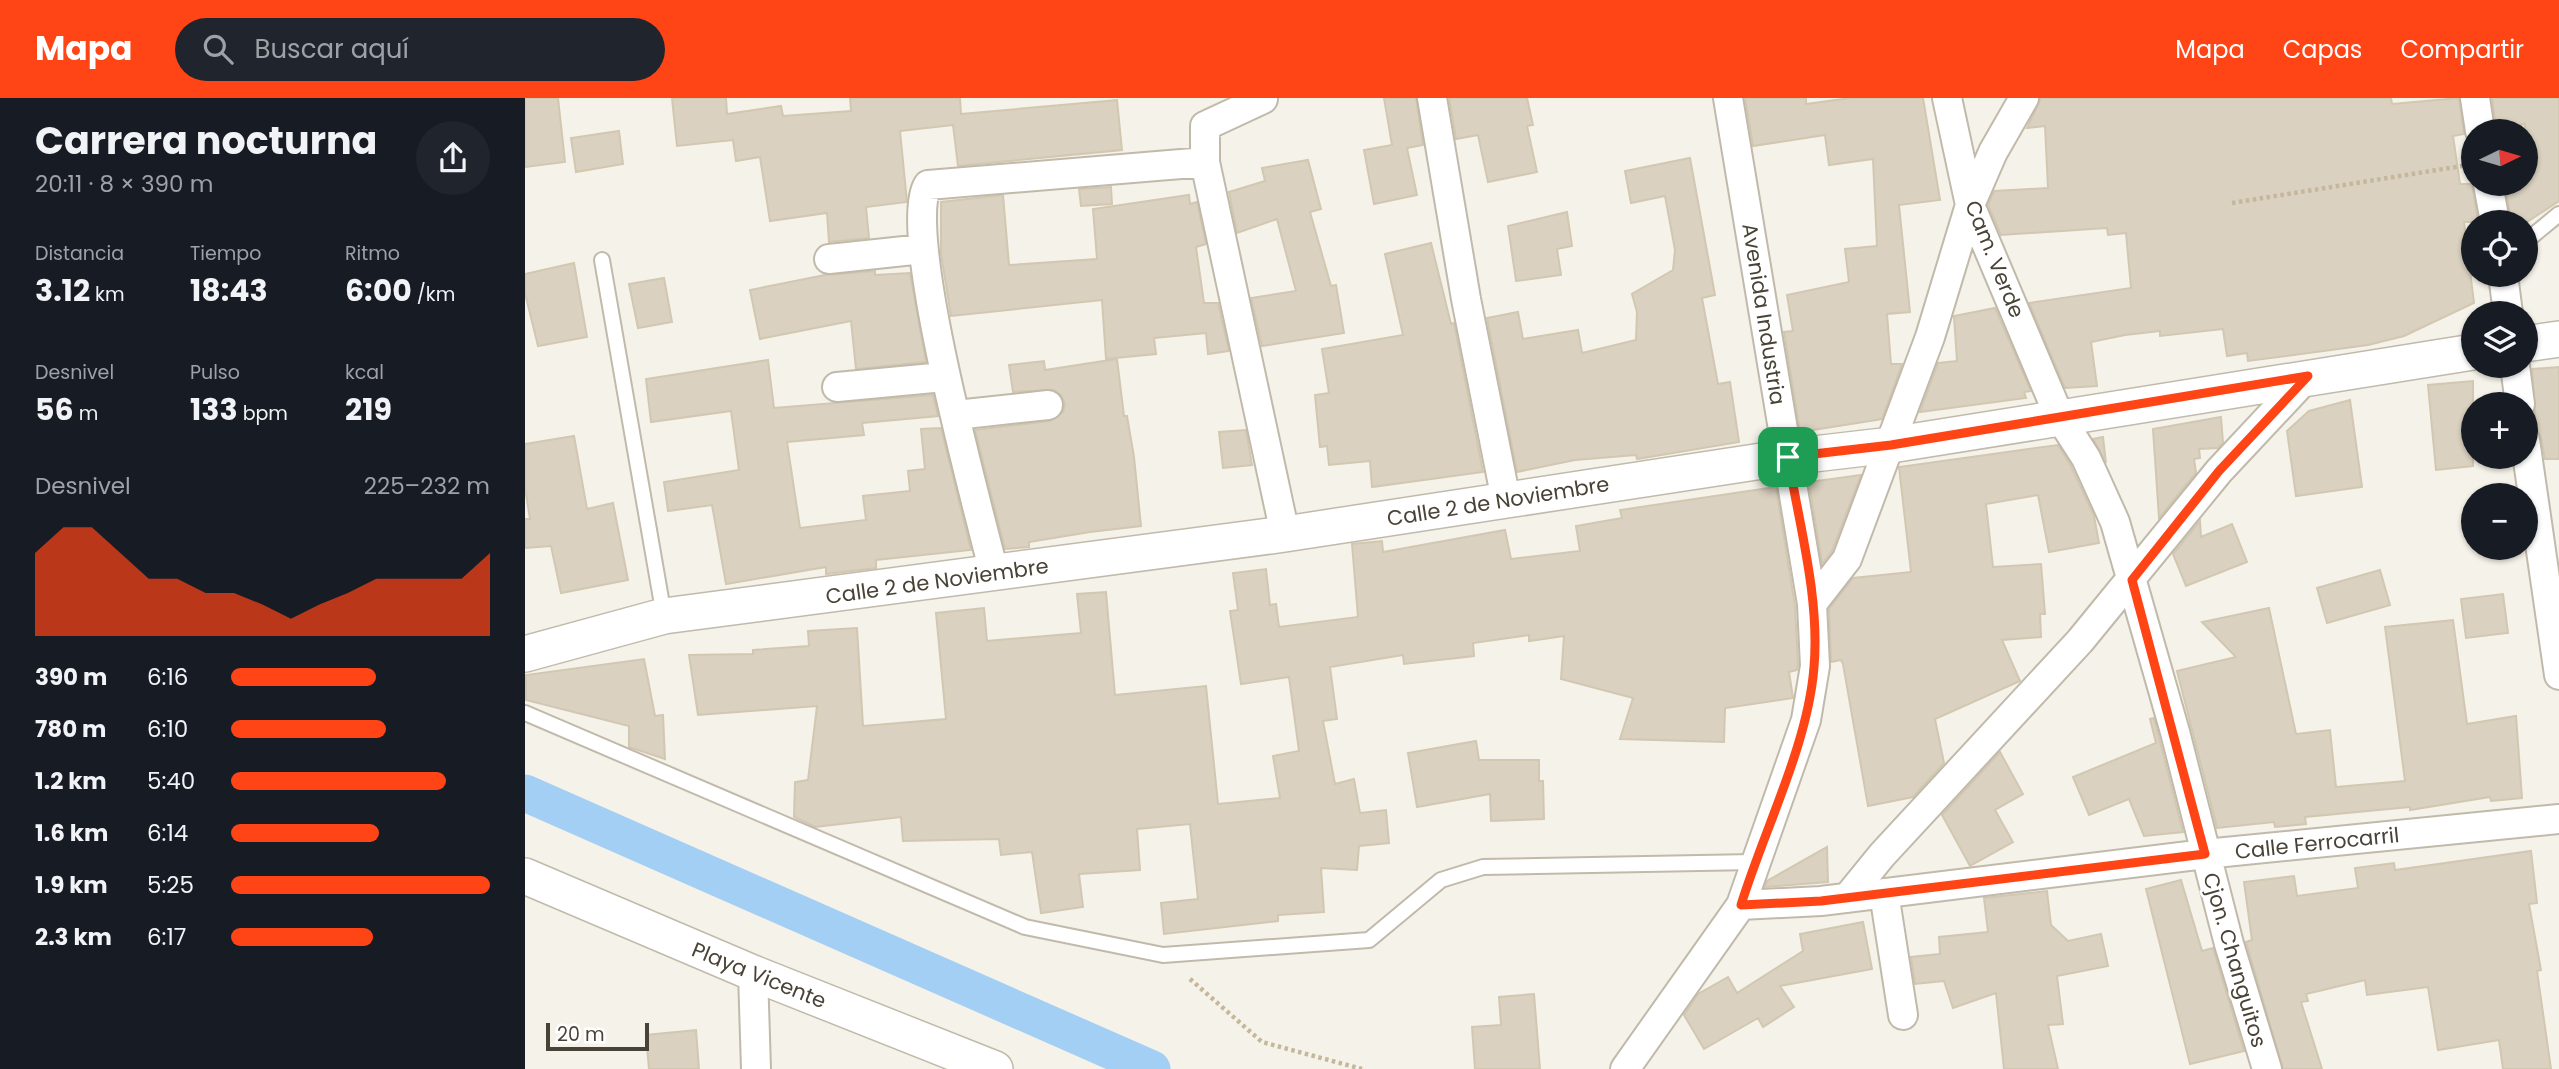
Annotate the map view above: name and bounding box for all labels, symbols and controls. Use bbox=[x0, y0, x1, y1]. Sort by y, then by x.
search box bbox=[175, 18, 665, 81]
text: Mapa bbox=[35, 25, 133, 72]
icon: search bbox=[199, 30, 237, 68]
text: Buscar aquí bbox=[255, 31, 409, 67]
text: Mapa bbox=[2175, 33, 2245, 66]
text: Capas bbox=[2283, 33, 2362, 66]
text: Compartir bbox=[2400, 33, 2524, 66]
text: Carrera nocturna bbox=[35, 114, 377, 167]
north arrow bbox=[2461, 119, 2537, 196]
map controls bbox=[2461, 119, 2538, 560]
button: share bbox=[416, 121, 490, 195]
text: 20:11 · 8 × 390 m bbox=[35, 168, 213, 200]
street label: Cam. Verde bbox=[1958, 196, 2032, 322]
button: locate bbox=[2461, 210, 2538, 287]
street label: Avenida Industria bbox=[1735, 221, 1793, 407]
text: Distancia bbox=[35, 240, 124, 267]
text: Tiempo bbox=[190, 240, 261, 267]
text: Ritmo bbox=[345, 240, 400, 267]
text: 3.12 bbox=[35, 269, 90, 312]
text: 18:43 bbox=[190, 269, 268, 312]
text: 6:00 bbox=[345, 269, 412, 312]
text: km bbox=[90, 281, 124, 308]
text: /km bbox=[412, 281, 455, 308]
button: layers bbox=[2461, 301, 2538, 378]
text: Desnivel bbox=[35, 359, 114, 386]
text: Pulso bbox=[190, 359, 240, 386]
text: kcal bbox=[345, 359, 384, 386]
text: 56 bbox=[35, 388, 74, 431]
text: 133 bbox=[190, 388, 238, 431]
text: 219 bbox=[345, 388, 392, 431]
button: + bbox=[2461, 392, 2538, 469]
text: m bbox=[74, 400, 98, 427]
text: bpm bbox=[238, 400, 288, 427]
pin bbox=[1758, 427, 1818, 487]
icon: arrive bbox=[1769, 438, 1807, 476]
street label: Calle 2 de Noviembre bbox=[1385, 469, 1611, 533]
text: Desnivel bbox=[35, 470, 131, 502]
text: 225–232 m bbox=[364, 470, 490, 502]
button: − bbox=[2461, 483, 2538, 560]
street label: Calle 2 de Noviembre bbox=[824, 551, 1050, 611]
text: 390 m bbox=[35, 661, 107, 693]
text: 6:16 bbox=[147, 661, 188, 693]
text: 780 m bbox=[35, 713, 106, 745]
text: 6:10 bbox=[147, 713, 188, 745]
text: 1.2 km bbox=[35, 765, 107, 797]
text: 5:40 bbox=[147, 765, 195, 797]
text: 1.6 km bbox=[35, 817, 108, 849]
text: 6:14 bbox=[147, 817, 188, 849]
street label: Calle Ferrocarril bbox=[2233, 820, 2401, 866]
text: 1.9 km bbox=[35, 869, 108, 901]
text: 5:25 bbox=[147, 869, 194, 901]
street label: Cjon. Changuitos bbox=[2196, 869, 2274, 1051]
text: 2.3 km bbox=[35, 921, 112, 953]
text: 6:17 bbox=[147, 921, 186, 953]
street label: Playa Vicente bbox=[688, 935, 830, 1015]
scale bar bbox=[546, 1020, 649, 1052]
text: 20 m bbox=[557, 1021, 605, 1048]

